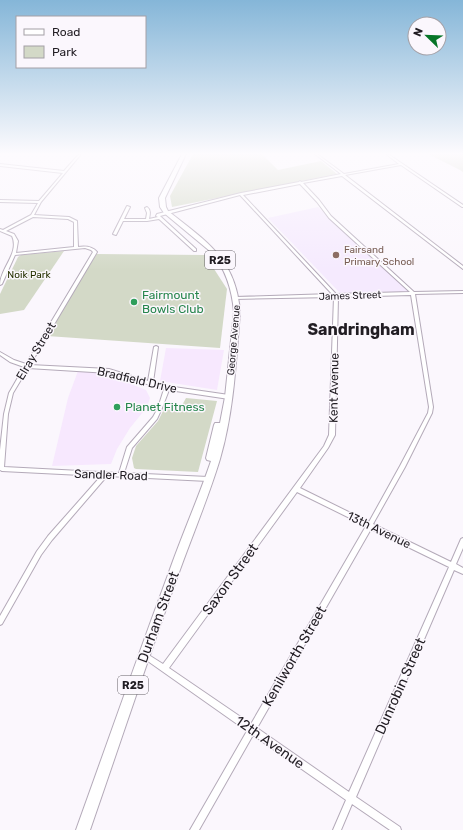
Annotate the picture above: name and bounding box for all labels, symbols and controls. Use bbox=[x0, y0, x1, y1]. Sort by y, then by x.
legend bbox=[16, 16, 146, 68]
north arrow bbox=[407, 16, 447, 56]
text: Road bbox=[52, 25, 80, 39]
text: N bbox=[411, 26, 426, 38]
text: Park bbox=[52, 45, 78, 59]
place label: Fairsand Primary School bbox=[344, 244, 414, 268]
marker: Fairsand Primary School bbox=[331, 250, 341, 260]
road number: R25 bbox=[205, 251, 235, 269]
park label: Noik Park bbox=[7, 269, 52, 281]
place label: Fairmount Bowls Club bbox=[142, 288, 204, 316]
street label: James Street bbox=[318, 289, 382, 303]
marker: Fairmount Bowls Club bbox=[129, 297, 139, 307]
street label: George Avenue bbox=[225, 304, 243, 376]
street label: Elray Street bbox=[13, 319, 59, 382]
district label: Sandringham bbox=[307, 320, 415, 339]
street label: Kent Avenue bbox=[326, 353, 342, 423]
street label: Bradfield Drive bbox=[96, 364, 179, 396]
place label: Planet Fitness bbox=[125, 400, 205, 414]
marker: Planet Fitness bbox=[112, 402, 122, 412]
street label: Sandler Road bbox=[74, 467, 148, 483]
street label: 13th Avenue bbox=[345, 509, 413, 552]
street label: Saxon Street bbox=[199, 540, 262, 618]
street label: Durham Street bbox=[134, 569, 183, 665]
street label: Kenilworth Street bbox=[259, 602, 330, 710]
street label: Dunrobin Street bbox=[372, 635, 430, 737]
road number: R25 bbox=[118, 676, 148, 694]
street label: 12th Avenue bbox=[232, 712, 308, 772]

